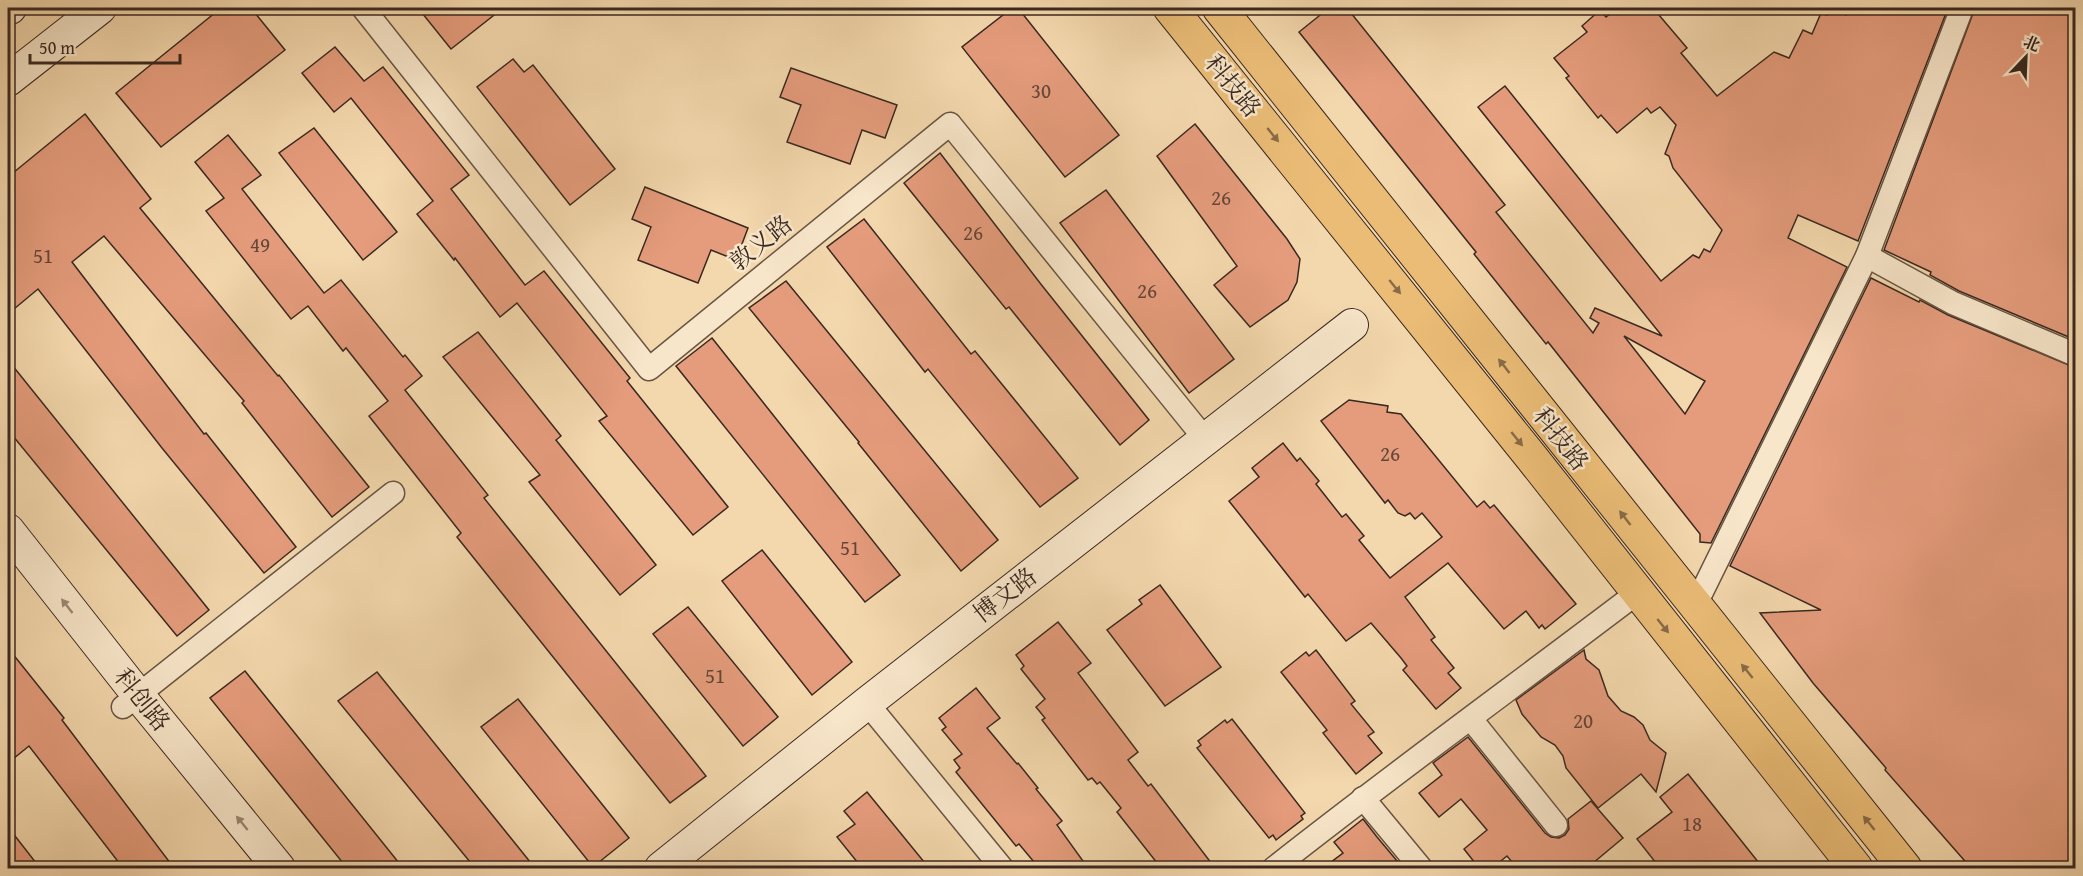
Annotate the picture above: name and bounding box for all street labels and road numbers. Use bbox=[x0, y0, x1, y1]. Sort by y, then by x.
street label: 科技路 bbox=[1197, 47, 1270, 125]
street label: 敦义路 bbox=[722, 206, 800, 279]
street label: 科技路 bbox=[1525, 400, 1597, 478]
street label: 博文路 bbox=[966, 559, 1044, 631]
street label: 科创路 bbox=[106, 661, 179, 739]

